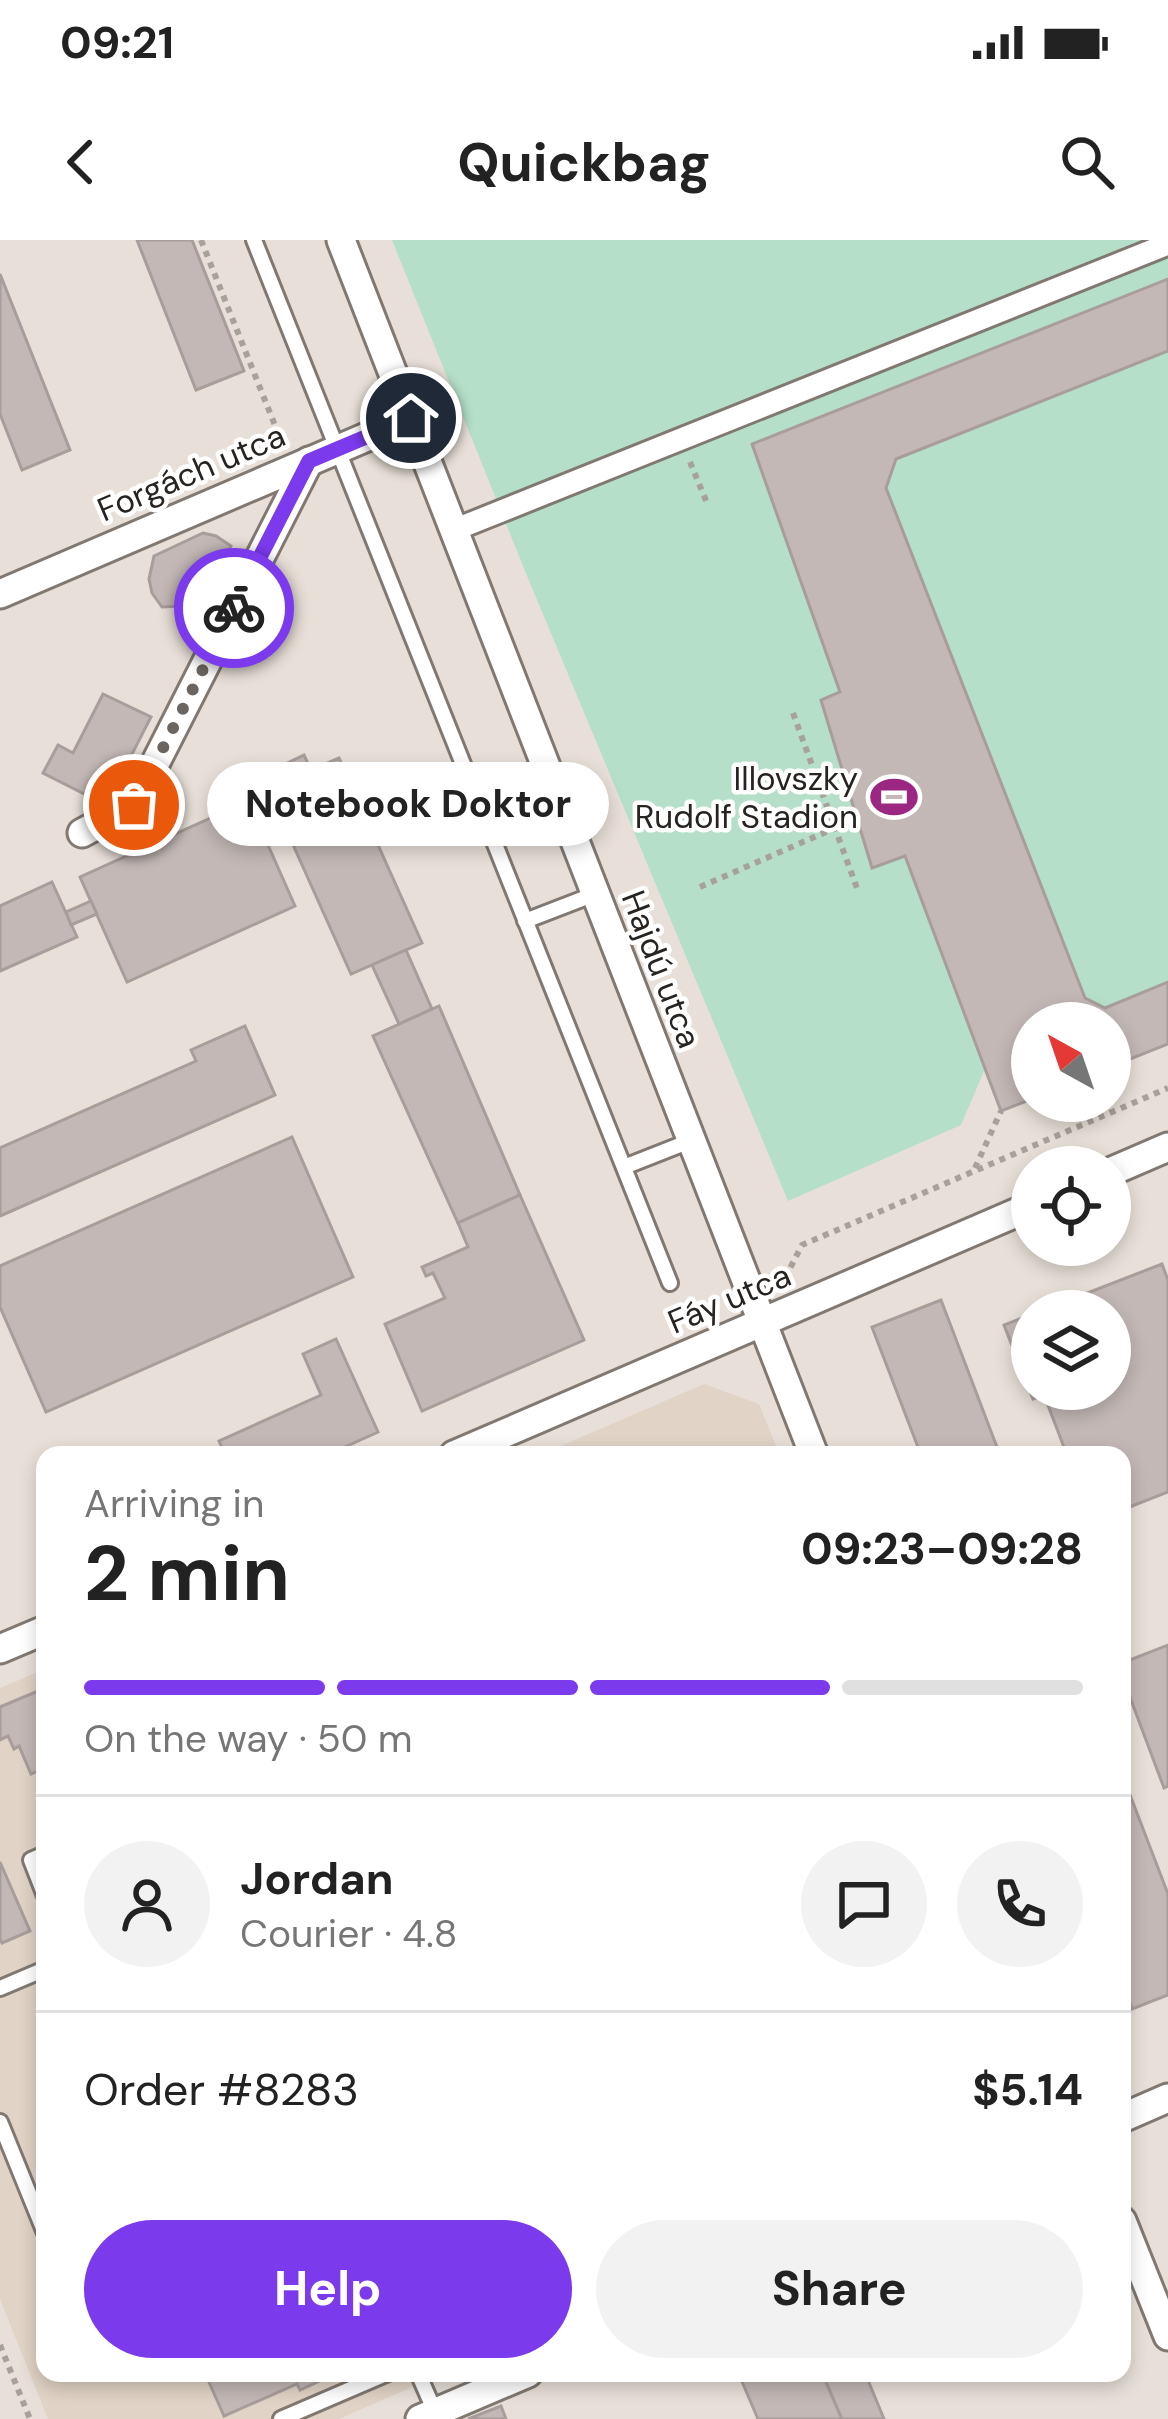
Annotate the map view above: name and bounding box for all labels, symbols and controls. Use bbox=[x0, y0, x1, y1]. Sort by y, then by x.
text: 09:21 bbox=[60, 13, 174, 72]
text: Quickbag bbox=[457, 127, 711, 198]
icon: back bbox=[48, 129, 114, 195]
icon: search bbox=[1054, 129, 1120, 195]
pin bbox=[360, 367, 462, 469]
icon: home bbox=[378, 385, 444, 451]
street label: Forgách utca bbox=[91, 414, 291, 531]
courier bbox=[174, 548, 294, 668]
icon: bike bbox=[201, 575, 267, 641]
pin bbox=[83, 754, 185, 856]
place label: Illovszky Rudolf Stadion bbox=[635, 757, 858, 838]
callout: Notebook Doktor bbox=[206, 763, 608, 847]
icon: bag bbox=[101, 772, 167, 838]
sports icon: Illovszky Rudolf Stadion bbox=[869, 772, 919, 822]
text: Notebook Doktor bbox=[245, 778, 571, 829]
street label: Hajdú utca bbox=[612, 884, 711, 1054]
north arrow bbox=[1011, 1002, 1131, 1122]
map controls bbox=[1011, 1002, 1131, 1410]
button: locate bbox=[1011, 1146, 1131, 1266]
street label: Fáy utca bbox=[661, 1253, 797, 1344]
button: layers bbox=[1011, 1290, 1131, 1410]
text: Arriving in bbox=[84, 1478, 264, 1529]
text: 09:23–09:28 bbox=[801, 1519, 1083, 1578]
text: 2 min bbox=[84, 1523, 290, 1624]
text: On the way · 50 m bbox=[84, 1713, 413, 1764]
button: person bbox=[84, 1841, 210, 1967]
button: chat bbox=[801, 1841, 927, 1967]
button: phone bbox=[957, 1841, 1083, 1967]
text: Jordan bbox=[240, 1849, 393, 1908]
text: Courier · 4.8 bbox=[240, 1908, 457, 1959]
text: Order #8283 bbox=[84, 2060, 359, 2119]
text: $5.14 bbox=[972, 2060, 1083, 2119]
button: Help bbox=[84, 2220, 572, 2358]
button: Share bbox=[596, 2220, 1083, 2358]

